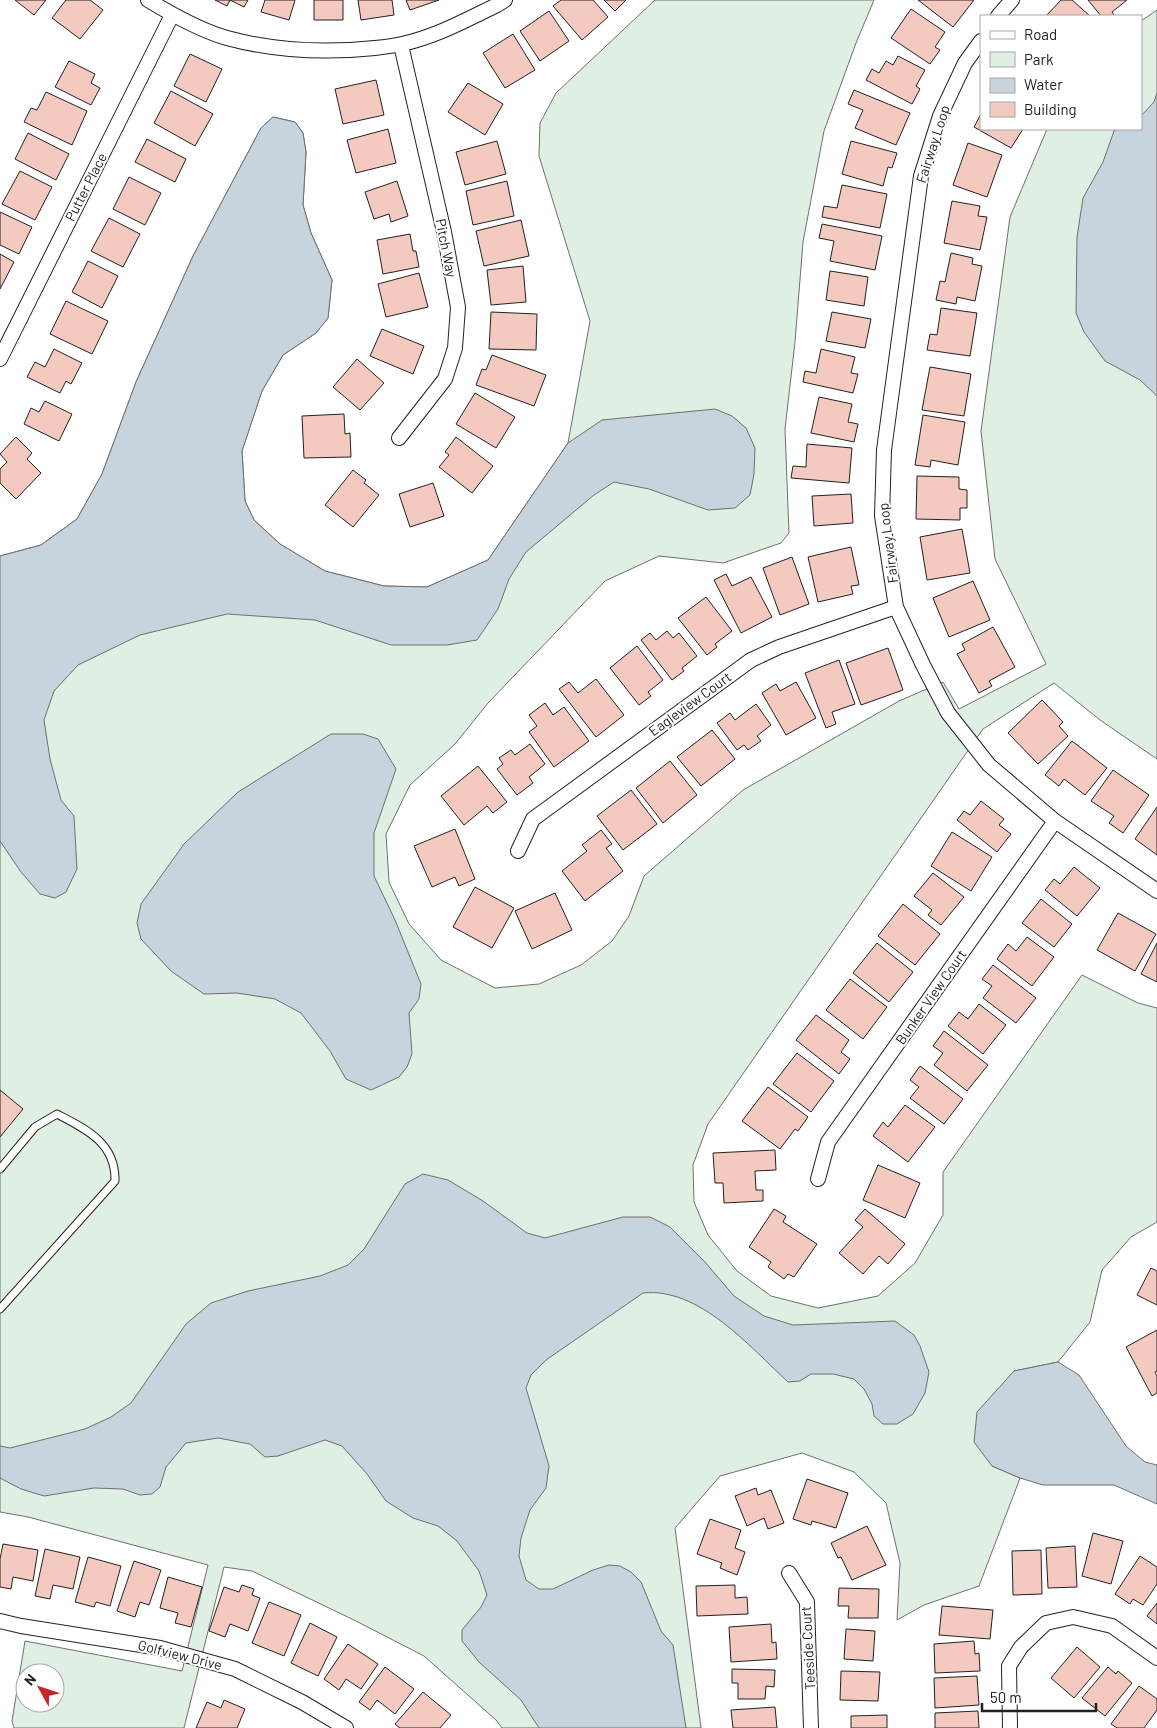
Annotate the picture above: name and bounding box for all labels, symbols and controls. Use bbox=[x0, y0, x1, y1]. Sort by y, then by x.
legend bbox=[980, 15, 1142, 130]
text: Road bbox=[1024, 25, 1057, 43]
text: Park bbox=[1024, 50, 1054, 68]
text: Water bbox=[1024, 75, 1063, 93]
text: Building bbox=[1024, 100, 1077, 118]
street label: Fairway Loop bbox=[912, 103, 953, 185]
street label: Putter Place bbox=[61, 150, 110, 224]
street label: Pitch Way bbox=[432, 217, 461, 279]
street label: Fairway Loop bbox=[874, 502, 901, 584]
street label: Eagleview Court bbox=[645, 668, 734, 739]
street label: Bunker View Court bbox=[892, 946, 970, 1047]
street label: Teeside Court bbox=[797, 1606, 818, 1690]
street label: Golfview Drive bbox=[136, 1636, 224, 1673]
north arrow bbox=[15, 1663, 65, 1713]
text: N bbox=[20, 1670, 39, 1688]
scale bar bbox=[982, 1680, 1096, 1712]
text: 50 m bbox=[990, 1688, 1022, 1706]

